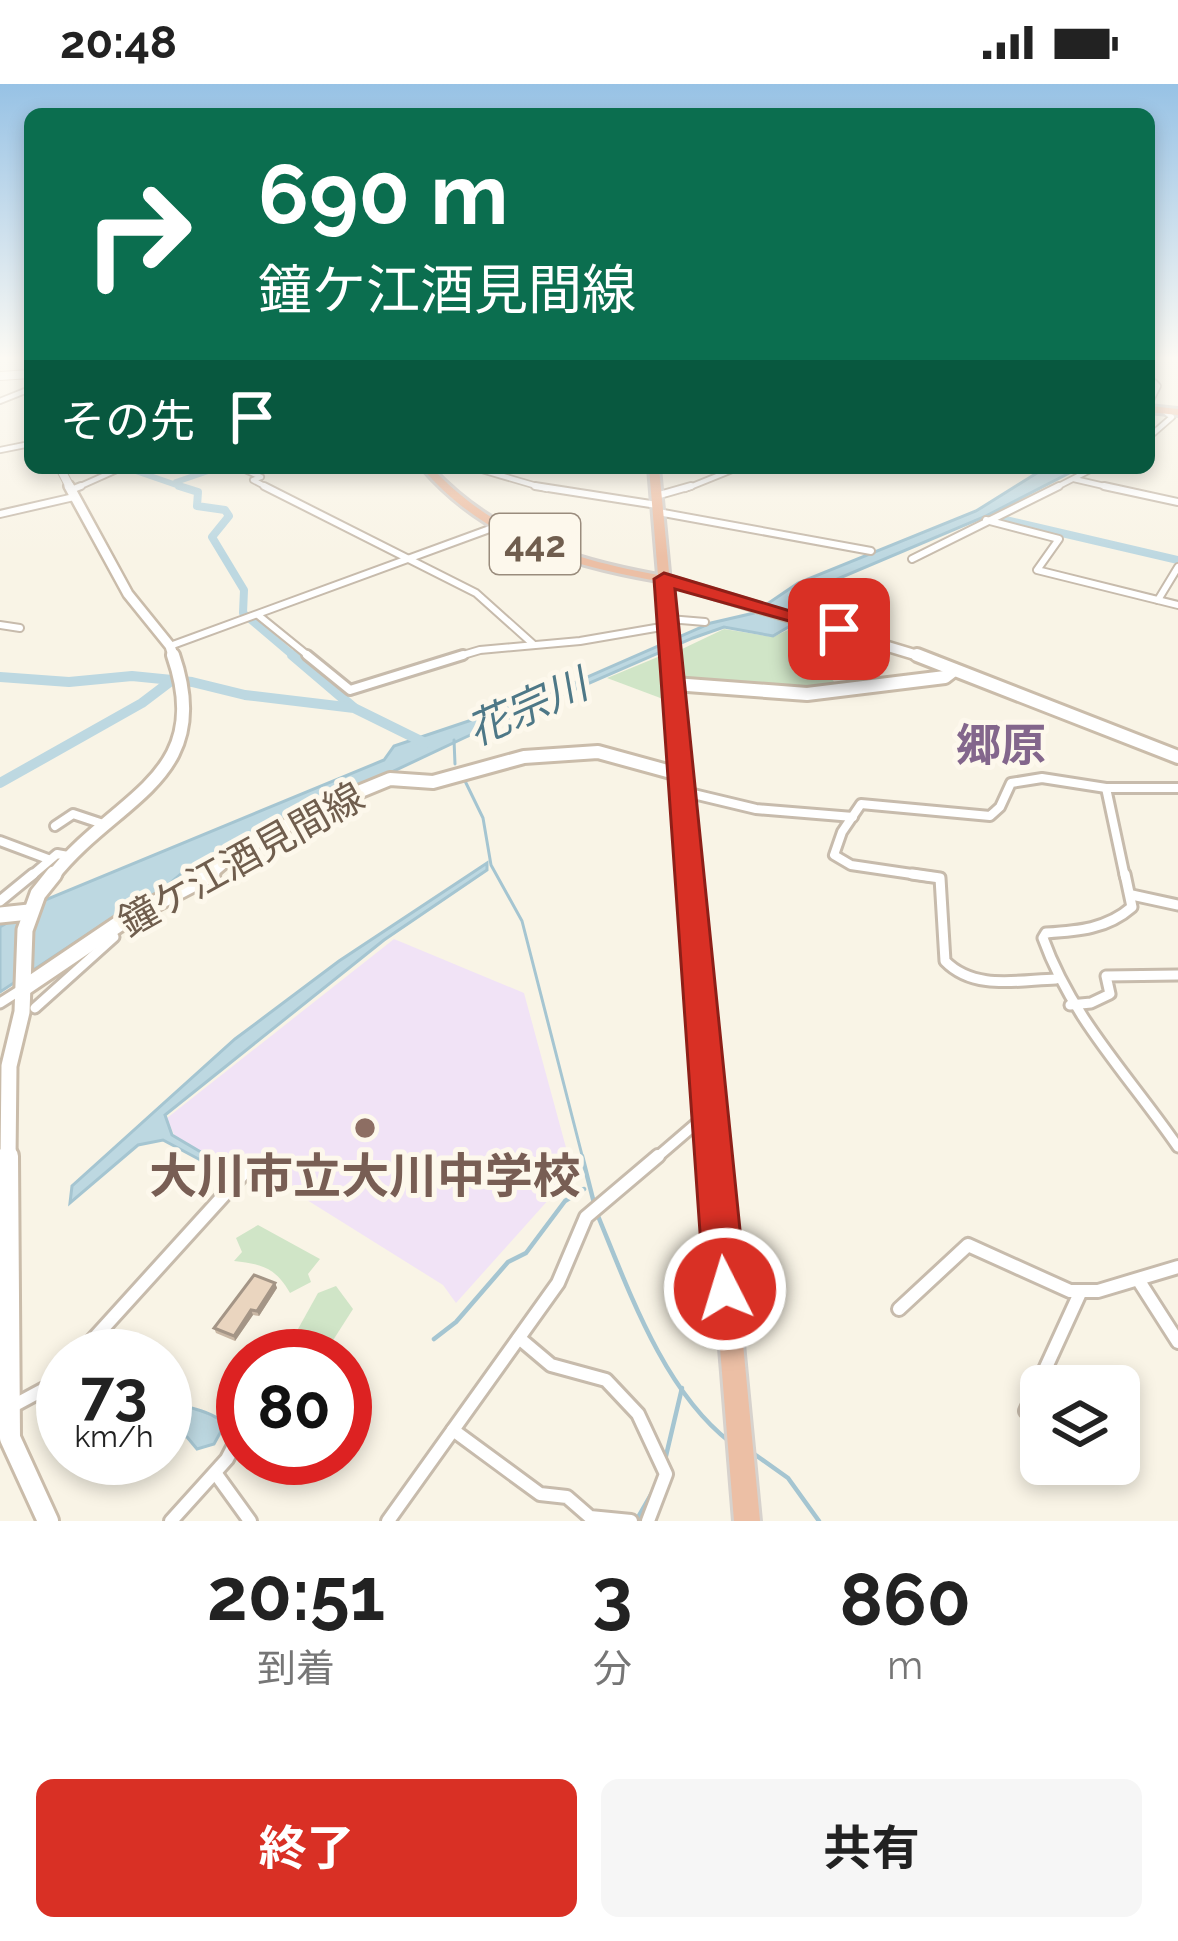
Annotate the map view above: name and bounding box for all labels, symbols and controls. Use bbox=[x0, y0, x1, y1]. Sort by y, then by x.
text: 20:48 bbox=[60, 16, 177, 69]
text: 690 m bbox=[258, 145, 508, 244]
icon: right bbox=[60, 156, 216, 312]
text: 鐘ケ江酒見間線 bbox=[258, 258, 636, 322]
icon: arrive bbox=[219, 384, 285, 450]
text: その先 bbox=[60, 395, 195, 448]
road number: 442 bbox=[490, 514, 580, 574]
pin bbox=[788, 578, 890, 680]
icon: arrive bbox=[806, 596, 872, 662]
water label: 花宗川 bbox=[460, 658, 598, 755]
district label: 郷原 bbox=[956, 719, 1046, 772]
street label: 鐘ケ江酒見間線 bbox=[110, 773, 372, 945]
marker: 大川市立大川中学校 bbox=[352, 1115, 378, 1141]
place label: 大川市立大川中学校 bbox=[149, 1148, 581, 1204]
position arrow bbox=[662, 1226, 788, 1352]
speed limit sign: 80 bbox=[216, 1329, 372, 1485]
text: 73 bbox=[80, 1357, 148, 1427]
map controls bbox=[1020, 1365, 1140, 1485]
button: layers bbox=[1020, 1365, 1140, 1485]
text: km/h bbox=[74, 1419, 154, 1454]
text: 20:51 bbox=[207, 1552, 385, 1637]
text: 3 bbox=[592, 1552, 632, 1637]
text: 860 bbox=[839, 1557, 971, 1642]
text: m bbox=[887, 1642, 923, 1688]
text: 到着 bbox=[257, 1645, 335, 1691]
text: 分 bbox=[593, 1645, 632, 1691]
button: 終了 bbox=[36, 1779, 577, 1917]
button: 共有 bbox=[601, 1779, 1142, 1917]

